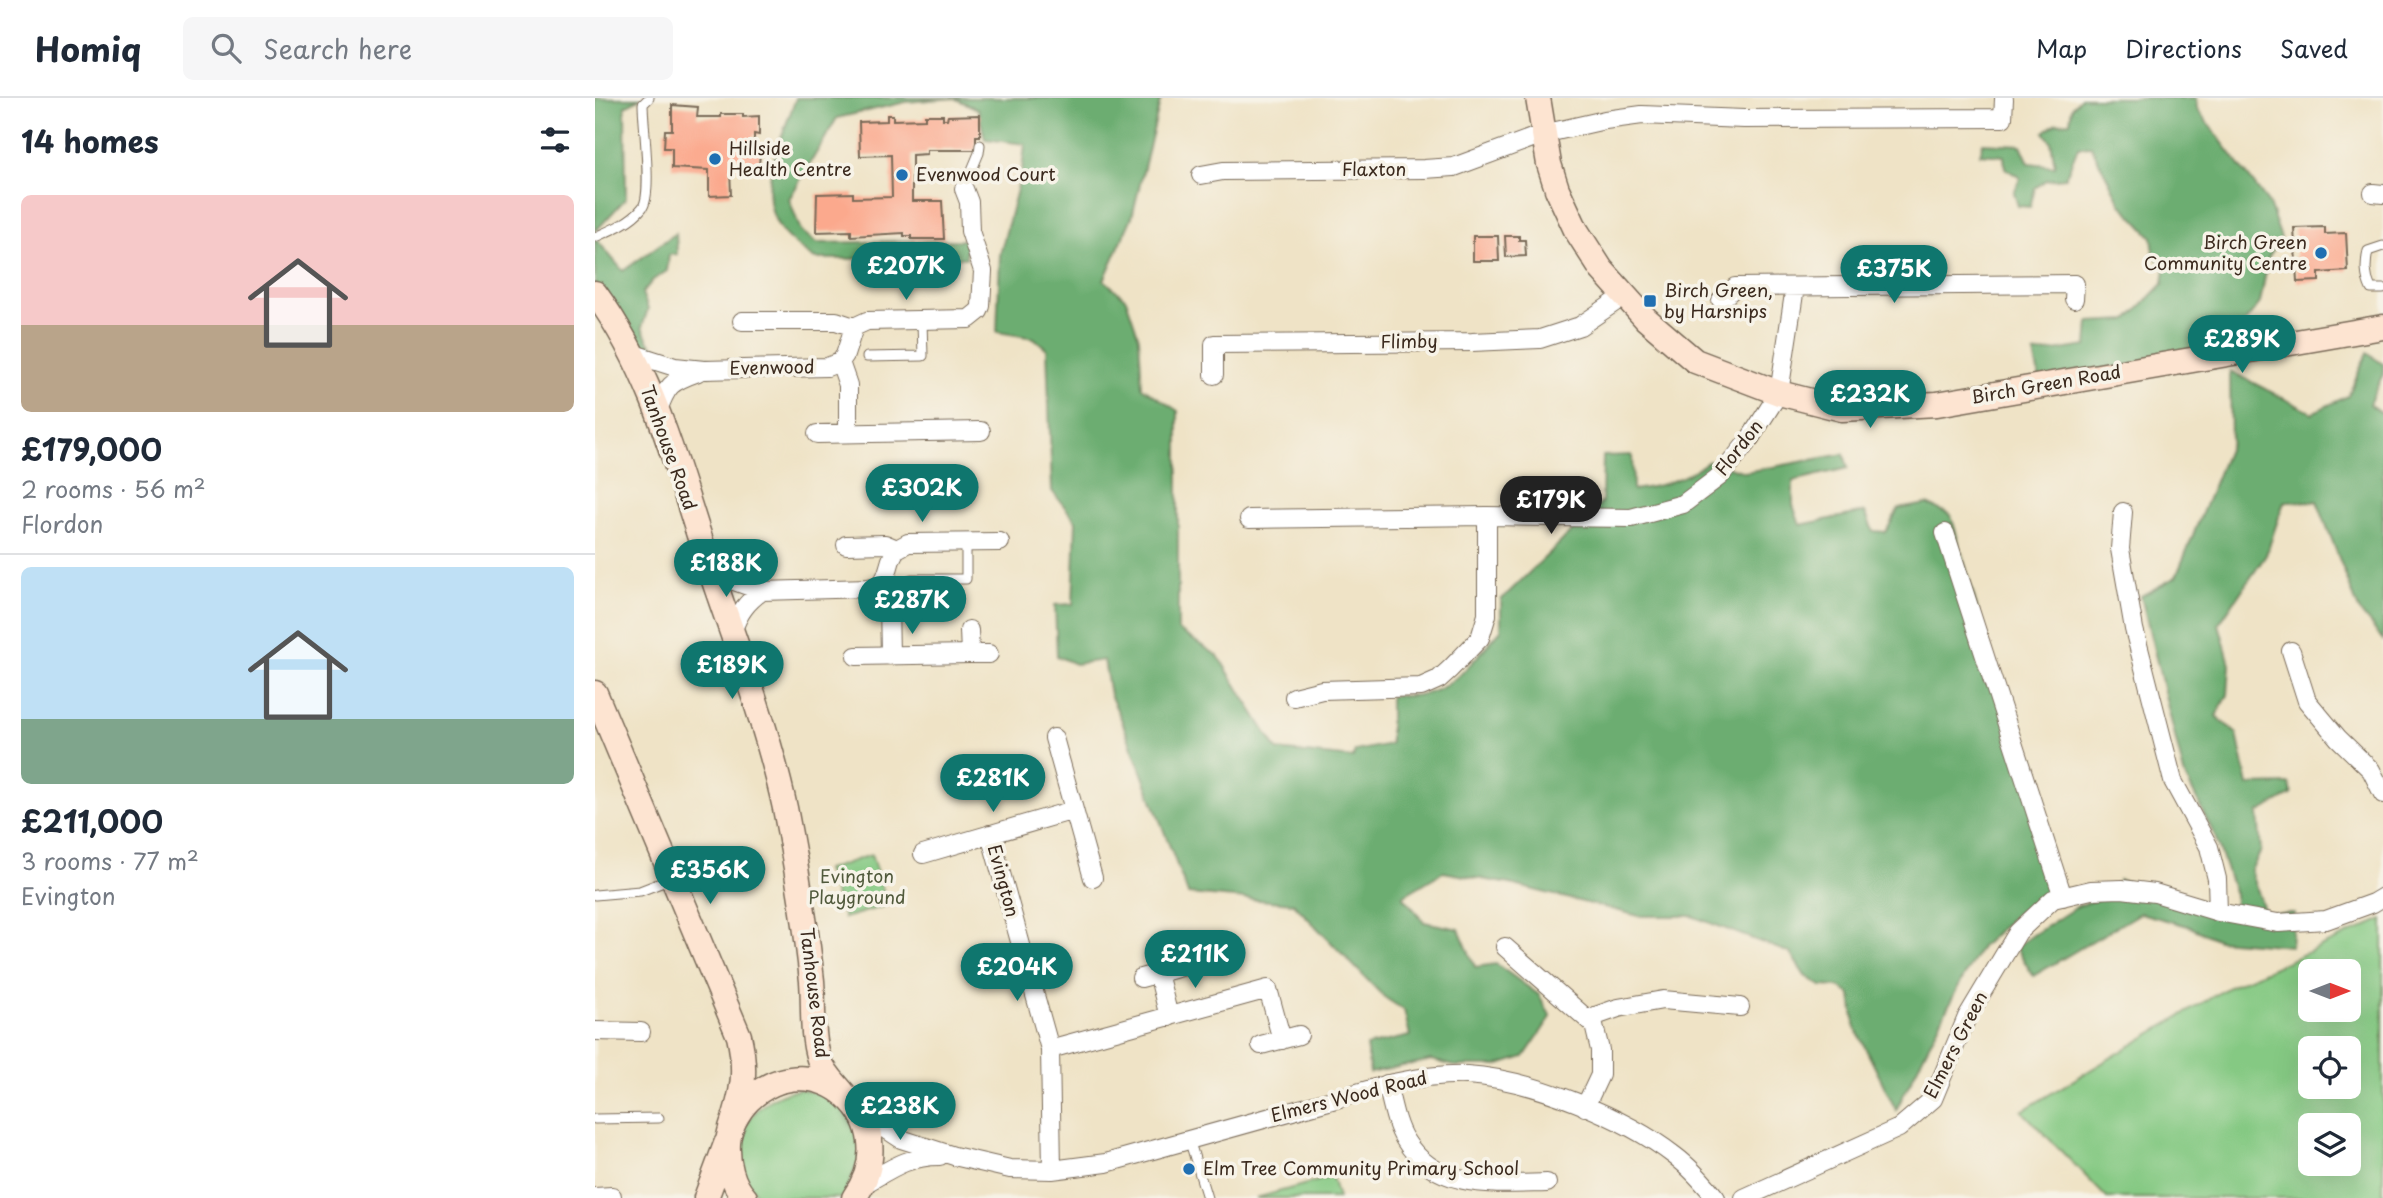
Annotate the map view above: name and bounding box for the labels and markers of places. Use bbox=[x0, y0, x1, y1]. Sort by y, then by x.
place label: Hillside Health Centre bbox=[729, 134, 852, 182]
marker: Hillside Health Centre bbox=[707, 151, 723, 167]
place label: Evenwood Court bbox=[916, 160, 1056, 187]
marker: Evenwood Court bbox=[894, 167, 910, 183]
place label: Birch Green Community Centre bbox=[2144, 228, 2307, 276]
pin: £207K bbox=[857, 242, 955, 302]
marker: Birch Green Community Centre bbox=[2313, 245, 2329, 261]
pin: £375K bbox=[1845, 246, 1943, 305]
place label: Birch Green, by Harsnips bbox=[1664, 276, 1773, 324]
marker: Birch Green, by Harsnips bbox=[1642, 293, 1658, 309]
pin: £289K bbox=[2193, 316, 2291, 375]
pin: £232K bbox=[1821, 370, 1919, 430]
pin: £302K bbox=[873, 464, 971, 524]
pin: £179K bbox=[1502, 476, 1600, 536]
pin: £188K bbox=[677, 540, 775, 599]
pin: £287K bbox=[863, 576, 961, 636]
pin: £189K bbox=[683, 642, 781, 701]
pin: £281K bbox=[944, 754, 1042, 814]
pin: £356K bbox=[661, 846, 759, 906]
pin: £211K bbox=[1146, 930, 1244, 990]
pin: £204K bbox=[968, 944, 1066, 1003]
pin: £238K bbox=[851, 1082, 949, 1142]
place label: Elm Tree Community Primary School bbox=[1203, 1154, 1519, 1181]
marker: Elm Tree Community Primary School bbox=[1181, 1161, 1197, 1177]

